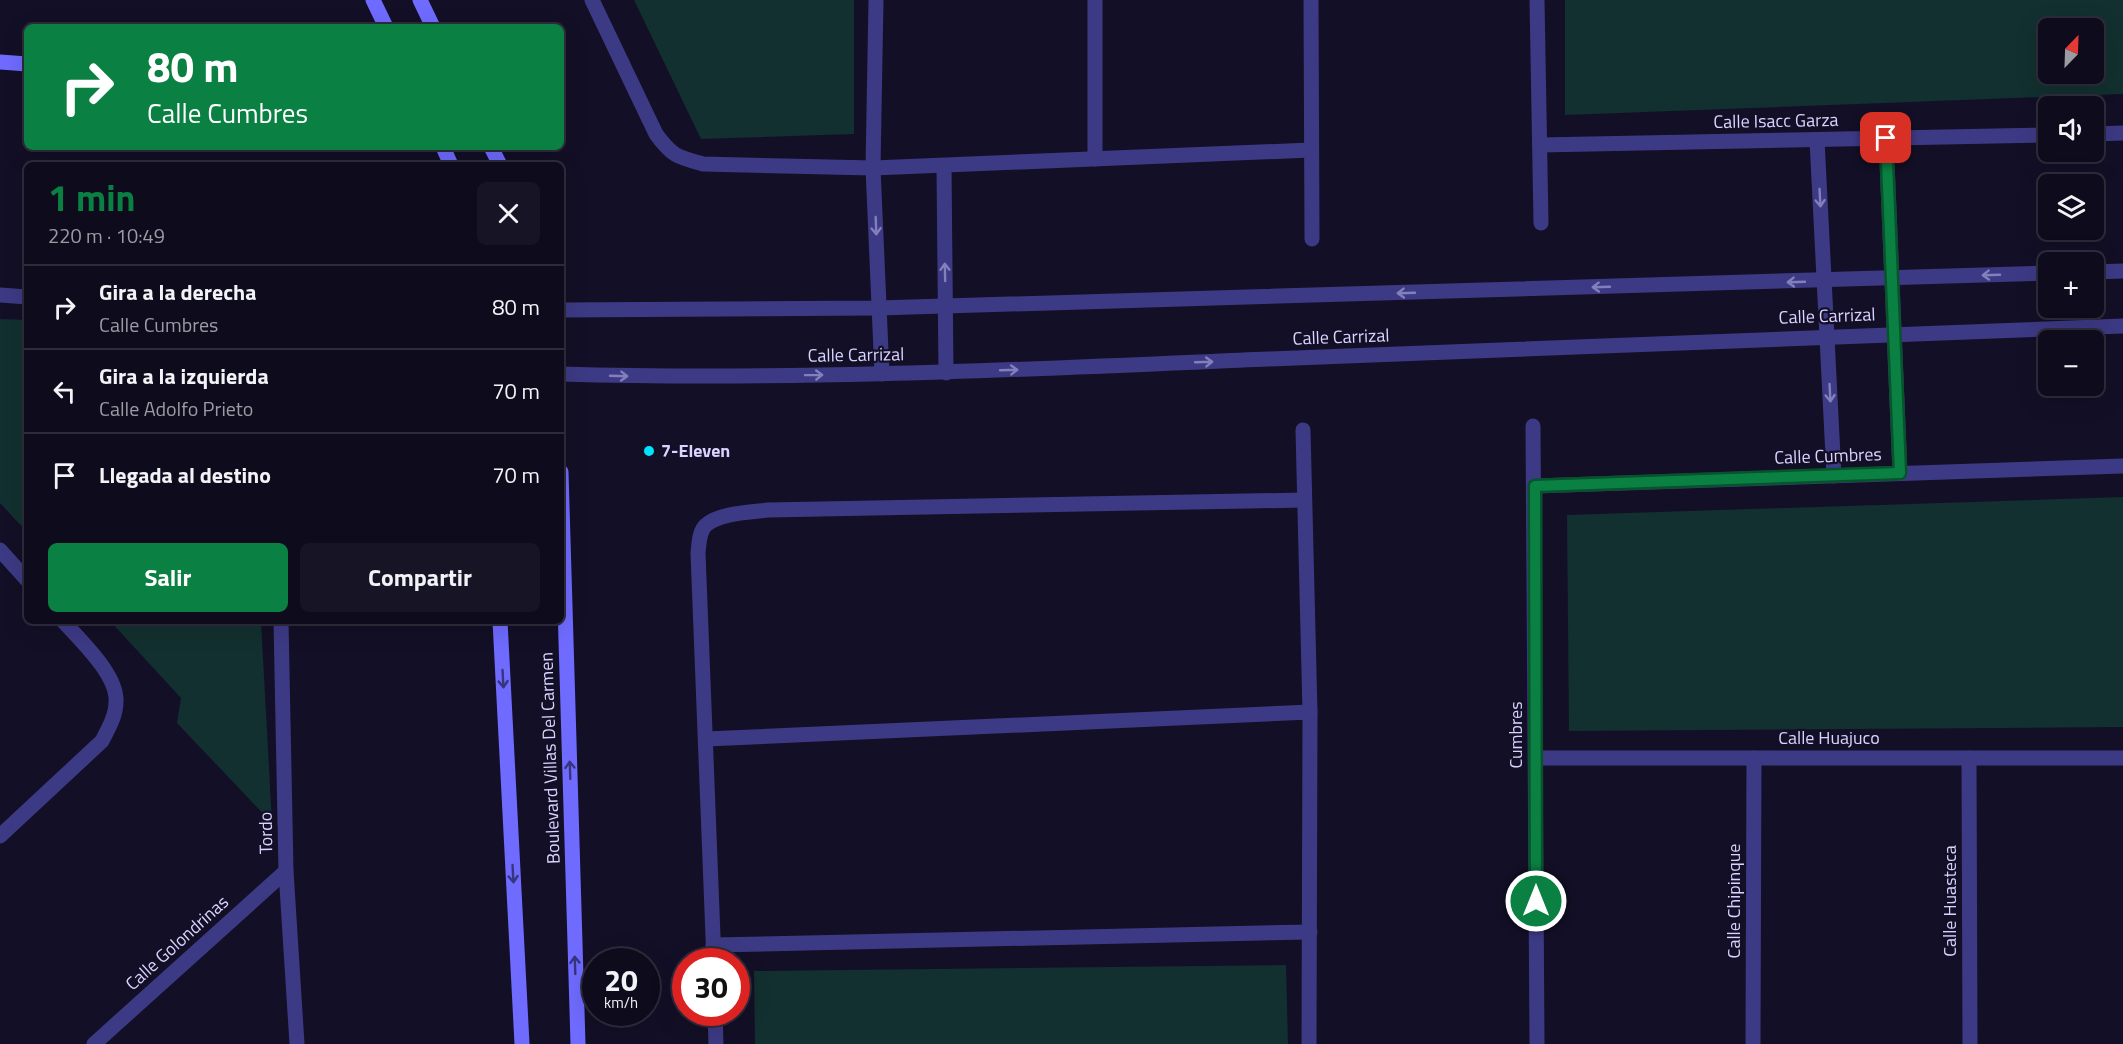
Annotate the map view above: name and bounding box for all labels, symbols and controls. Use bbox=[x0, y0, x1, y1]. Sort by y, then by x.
north arrow bbox=[2038, 18, 2104, 84]
map controls bbox=[2038, 18, 2104, 396]
text: 80 m bbox=[147, 34, 239, 98]
icon: right bbox=[48, 48, 126, 126]
text: Calle Cumbres bbox=[147, 92, 308, 133]
button: sound bbox=[2038, 96, 2104, 162]
street label: Calle Isacc Garza bbox=[1713, 106, 1839, 135]
pin bbox=[1860, 112, 1911, 163]
icon: arrive bbox=[1869, 121, 1902, 154]
text: 1 min bbox=[48, 170, 135, 225]
button: layers bbox=[2038, 174, 2104, 240]
button: close bbox=[477, 182, 540, 245]
one-way arrow bbox=[1814, 188, 1825, 208]
one-way arrow bbox=[870, 216, 881, 236]
text: 220 m · 10:49 bbox=[48, 220, 165, 251]
button: + bbox=[2038, 252, 2104, 318]
one-way arrow bbox=[940, 263, 951, 283]
one-way arrow bbox=[1981, 270, 2001, 281]
text: Gira a la derecha bbox=[99, 275, 256, 309]
one-way arrow bbox=[1786, 276, 1806, 287]
one-way arrow bbox=[1591, 282, 1611, 293]
one-way arrow bbox=[1396, 287, 1416, 299]
text: 80 m bbox=[492, 290, 540, 324]
icon: right bbox=[48, 291, 81, 324]
street label: Calle Carrizal bbox=[1778, 300, 1876, 331]
text: Calle Cumbres bbox=[99, 309, 218, 340]
street label: Calle Carrizal bbox=[1292, 321, 1390, 352]
button: − bbox=[2038, 330, 2104, 396]
street label: Calle Carrizal bbox=[807, 340, 905, 369]
one-way arrow bbox=[1194, 356, 1214, 367]
text: Gira a la izquierda bbox=[99, 359, 269, 393]
one-way arrow bbox=[999, 365, 1019, 376]
one-way arrow bbox=[804, 369, 824, 381]
one-way arrow bbox=[609, 370, 629, 381]
text: 70 m bbox=[492, 374, 540, 408]
icon: left bbox=[48, 375, 81, 408]
one-way arrow bbox=[1824, 382, 1835, 402]
text: Calle Adolfo Prieto bbox=[99, 393, 253, 424]
place label: 7-Eleven bbox=[661, 437, 730, 464]
street label: Calle Cumbres bbox=[1774, 440, 1882, 471]
marker: 7-Eleven bbox=[642, 444, 656, 458]
text: Llegada al destino bbox=[99, 458, 271, 492]
text: 70 m bbox=[492, 458, 540, 492]
icon: arrive bbox=[48, 459, 81, 492]
button: Salir bbox=[48, 543, 288, 612]
button: Compartir bbox=[300, 543, 540, 612]
street label: Boulevard Villas Del Carmen bbox=[532, 652, 567, 864]
one-way arrow bbox=[498, 669, 509, 689]
street label: Cumbres bbox=[1502, 701, 1529, 769]
street label: Calle Huajuco bbox=[1778, 724, 1880, 751]
one-way arrow bbox=[564, 760, 575, 780]
street label: Tordo bbox=[252, 812, 279, 854]
street label: Calle Chipinque bbox=[1720, 844, 1747, 958]
street label: Calle Huasteca bbox=[1936, 845, 1963, 957]
one-way arrow bbox=[508, 864, 519, 884]
position arrow bbox=[1504, 869, 1568, 933]
street label: Calle Golondrinas bbox=[119, 889, 234, 996]
speed limit sign: 30 bbox=[672, 948, 750, 1026]
one-way arrow bbox=[570, 955, 581, 975]
text: 20 bbox=[604, 957, 638, 1003]
text: km/h bbox=[604, 991, 638, 1014]

